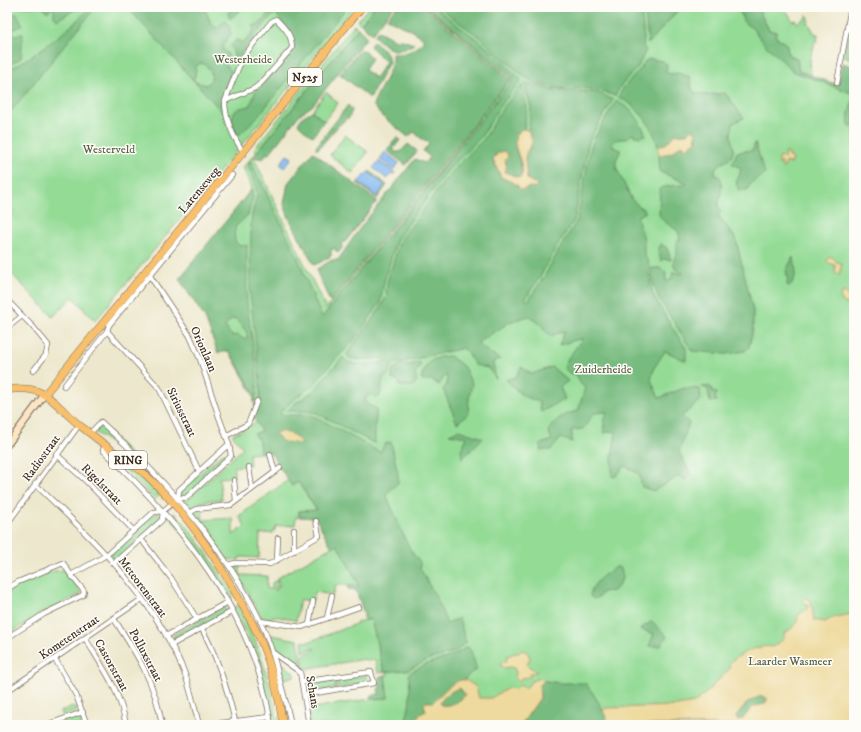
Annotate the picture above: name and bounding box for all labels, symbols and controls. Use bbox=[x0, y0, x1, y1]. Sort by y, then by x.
park label: Westerheide bbox=[213, 52, 272, 67]
road number: N525 bbox=[288, 68, 322, 86]
park label: Westerveld bbox=[82, 142, 135, 157]
street label: Larenseweg bbox=[175, 164, 224, 217]
street label: Orionlaan bbox=[187, 324, 221, 375]
park label: Zuiderheide bbox=[574, 362, 632, 377]
street label: Siriusstraat bbox=[163, 385, 200, 439]
street label: Radiostraat bbox=[19, 432, 64, 485]
road number: RING bbox=[109, 451, 147, 469]
street label: Rigelstraat bbox=[78, 461, 125, 508]
street label: Meteorenstraat bbox=[115, 554, 170, 621]
street label: Kometenstraat bbox=[36, 612, 102, 663]
street label: Polluxstraat bbox=[125, 626, 166, 684]
street label: Castorstraat bbox=[91, 636, 132, 694]
park label: Laarder Wasmeer bbox=[748, 654, 833, 669]
street label: Schans bbox=[302, 674, 323, 710]

